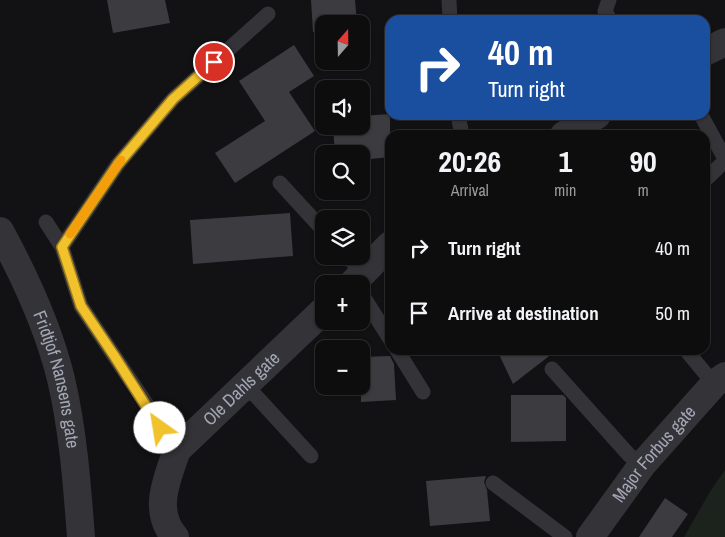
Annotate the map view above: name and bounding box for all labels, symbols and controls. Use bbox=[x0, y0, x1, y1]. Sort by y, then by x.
north arrow bbox=[315, 15, 370, 70]
map controls bbox=[315, 15, 370, 395]
text: 40 m bbox=[488, 29, 553, 76]
icon: right bbox=[405, 35, 470, 100]
pin bbox=[193, 41, 235, 83]
icon: arrive bbox=[200, 48, 228, 76]
text: Turn right bbox=[488, 74, 565, 104]
button: sound bbox=[315, 80, 370, 135]
text: 20:26 bbox=[438, 141, 501, 181]
text: 1 bbox=[558, 141, 572, 181]
text: 90 bbox=[629, 141, 657, 181]
button: search bbox=[315, 145, 370, 200]
text: Arrival bbox=[451, 179, 489, 201]
text: min bbox=[554, 179, 576, 201]
text: m bbox=[638, 179, 649, 201]
button: layers bbox=[315, 210, 370, 265]
icon: right bbox=[405, 234, 433, 262]
text: Turn right bbox=[448, 235, 520, 261]
text: 40 m bbox=[655, 235, 690, 261]
button: + bbox=[315, 275, 370, 330]
icon: arrive bbox=[405, 299, 433, 327]
text: Arrive at destination bbox=[448, 300, 599, 326]
text: 50 m bbox=[655, 300, 690, 326]
street label: Fridtjof Nansens gate bbox=[27, 307, 86, 450]
button: − bbox=[315, 340, 370, 395]
street label: Ole Dahls gate bbox=[197, 346, 285, 431]
street label: Major Forbus gate bbox=[606, 400, 701, 507]
position arrow bbox=[133, 401, 185, 453]

